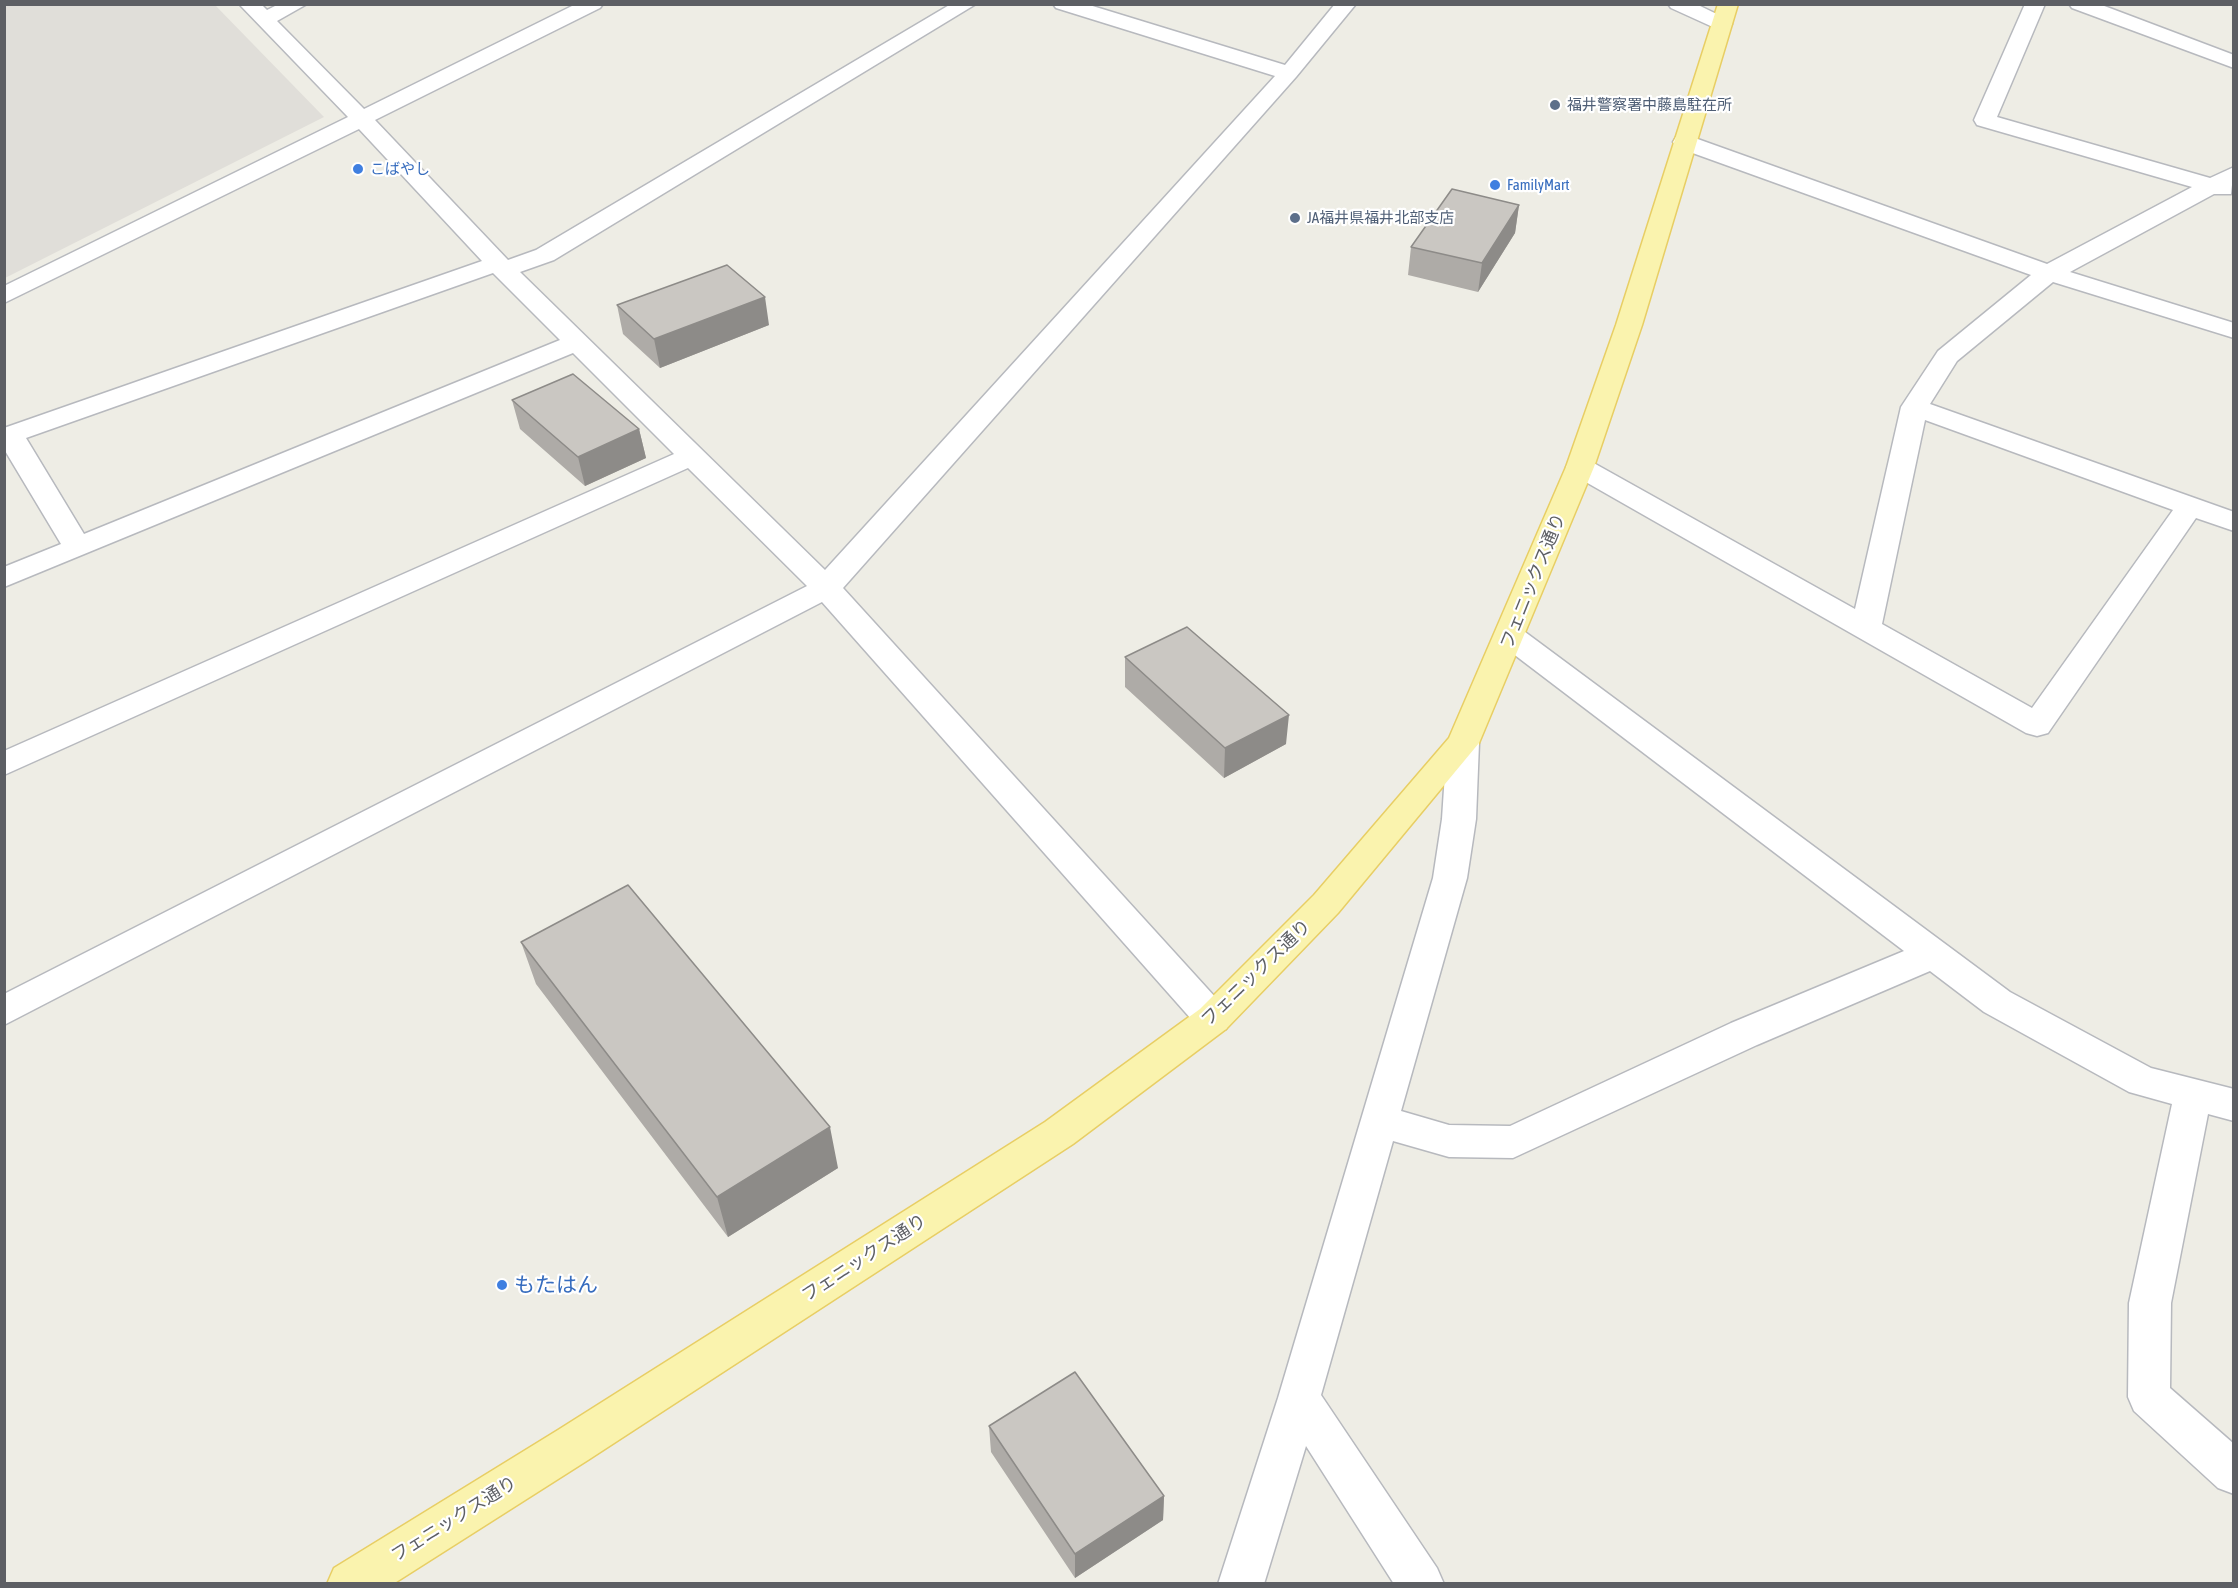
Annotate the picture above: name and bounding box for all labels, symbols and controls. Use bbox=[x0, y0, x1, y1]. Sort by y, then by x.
place label: 福井警察署中藤島駐在所 bbox=[1567, 96, 1732, 114]
marker: 福井警察署中藤島駐在所 bbox=[1548, 98, 1562, 112]
place label: こばやし bbox=[370, 160, 430, 178]
marker: こばやし bbox=[351, 162, 365, 176]
place label: FamilyMart bbox=[1507, 176, 1570, 194]
marker: FamilyMart bbox=[1488, 178, 1502, 192]
place label: JA福井県福井北部支店 bbox=[1307, 209, 1454, 227]
marker: JA福井県福井北部支店 bbox=[1288, 211, 1302, 225]
street label: フェニックス通り bbox=[1496, 510, 1570, 652]
street label: フェニックス通り bbox=[1197, 915, 1315, 1031]
street label: フェニックス通り bbox=[798, 1210, 930, 1306]
place label: もたはん bbox=[514, 1272, 598, 1298]
marker: もたはん bbox=[495, 1278, 509, 1292]
street label: フェニックス通り bbox=[387, 1472, 521, 1566]

